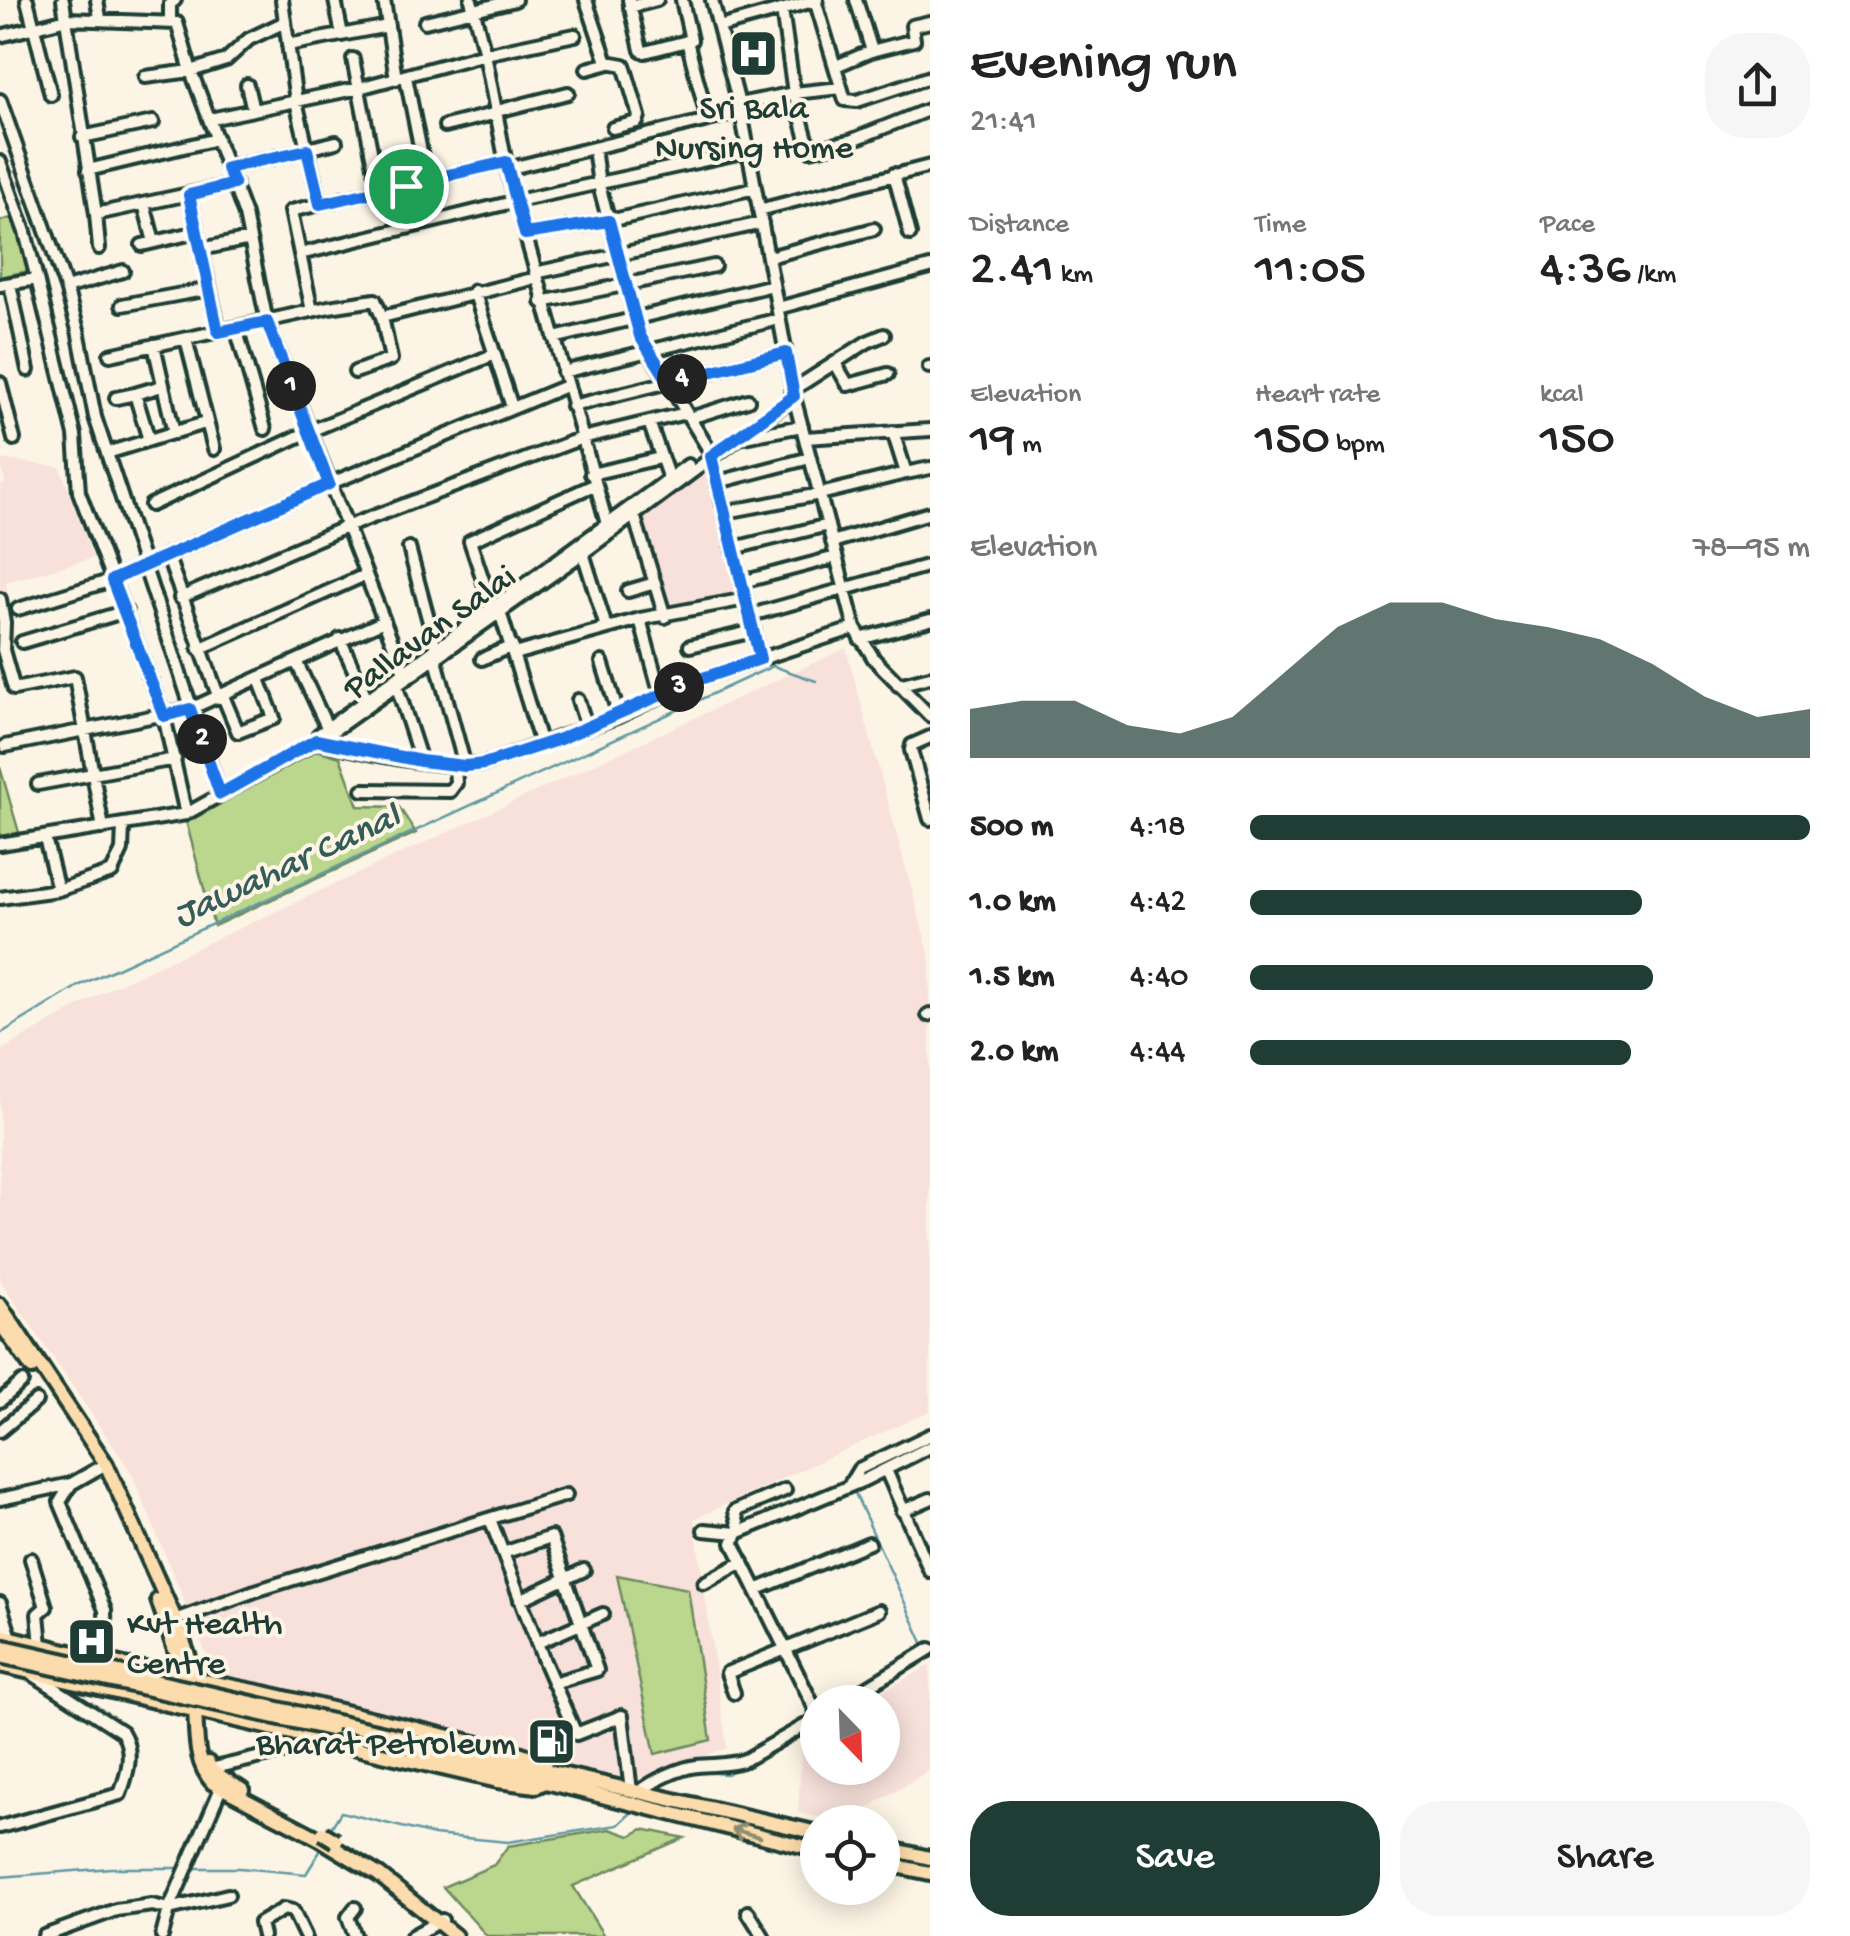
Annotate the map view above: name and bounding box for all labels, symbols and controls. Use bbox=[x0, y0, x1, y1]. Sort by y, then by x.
hospital icon: Sri Bala Nursing Home bbox=[728, 27, 780, 79]
button: share bbox=[1705, 33, 1810, 138]
text: Evening run bbox=[970, 34, 1237, 98]
place label: Sri Bala Nursing Home bbox=[655, 90, 854, 171]
text: 21:41 bbox=[970, 104, 1037, 142]
pin bbox=[364, 144, 449, 229]
icon: arrive bbox=[379, 159, 434, 214]
text: Distance bbox=[970, 209, 1069, 242]
text: Time bbox=[1255, 209, 1306, 242]
text: Pace bbox=[1540, 209, 1595, 242]
text: 2.41 bbox=[970, 242, 1054, 301]
text: 11:05 bbox=[1255, 242, 1366, 301]
text: 4:36 bbox=[1540, 242, 1631, 301]
text: km bbox=[1054, 259, 1093, 292]
text: /km bbox=[1631, 259, 1676, 292]
pin: 4 bbox=[657, 354, 707, 404]
pin: 1 bbox=[266, 361, 316, 411]
text: 4 bbox=[675, 362, 689, 395]
text: 1 bbox=[285, 369, 297, 402]
text: Elevation bbox=[970, 379, 1081, 412]
text: Heart rate bbox=[1255, 379, 1380, 412]
text: kcal bbox=[1540, 379, 1584, 412]
text: 19 bbox=[970, 412, 1015, 471]
text: 150 bbox=[1255, 412, 1330, 471]
text: 150 bbox=[1540, 412, 1615, 471]
text: m bbox=[1015, 429, 1042, 462]
text: bpm bbox=[1330, 429, 1385, 462]
text: Elevation bbox=[970, 530, 1097, 568]
text: 78–95 m bbox=[1693, 530, 1810, 568]
street label: Pallavan Salai bbox=[336, 558, 526, 712]
pin: 3 bbox=[654, 662, 704, 712]
text: 3 bbox=[672, 670, 686, 703]
pin: 2 bbox=[177, 714, 227, 764]
text: 2 bbox=[195, 722, 209, 755]
water label: Jawahar Canal bbox=[167, 796, 410, 940]
text: 500 m bbox=[970, 809, 1053, 847]
text: 4:18 bbox=[1130, 809, 1186, 847]
text: 1.0 km bbox=[970, 884, 1056, 922]
text: 4:42 bbox=[1130, 884, 1186, 922]
text: 1.5 km bbox=[970, 959, 1054, 997]
text: 4:40 bbox=[1130, 959, 1189, 997]
text: 2.0 km bbox=[970, 1034, 1058, 1072]
text: 4:44 bbox=[1130, 1034, 1185, 1072]
place label: Kvt Health Centre bbox=[127, 1606, 283, 1687]
hospital icon: Kvt Health Centre bbox=[66, 1615, 118, 1667]
north arrow bbox=[800, 1685, 900, 1785]
map controls bbox=[800, 1685, 900, 1905]
fuel station icon: Bharat Petroleum bbox=[525, 1715, 577, 1767]
place label: Bharat Petroleum bbox=[255, 1726, 516, 1767]
button: Save bbox=[970, 1801, 1380, 1916]
button: Share bbox=[1400, 1801, 1810, 1916]
button: locate bbox=[800, 1805, 900, 1905]
one-way arrow bbox=[731, 1823, 763, 1841]

